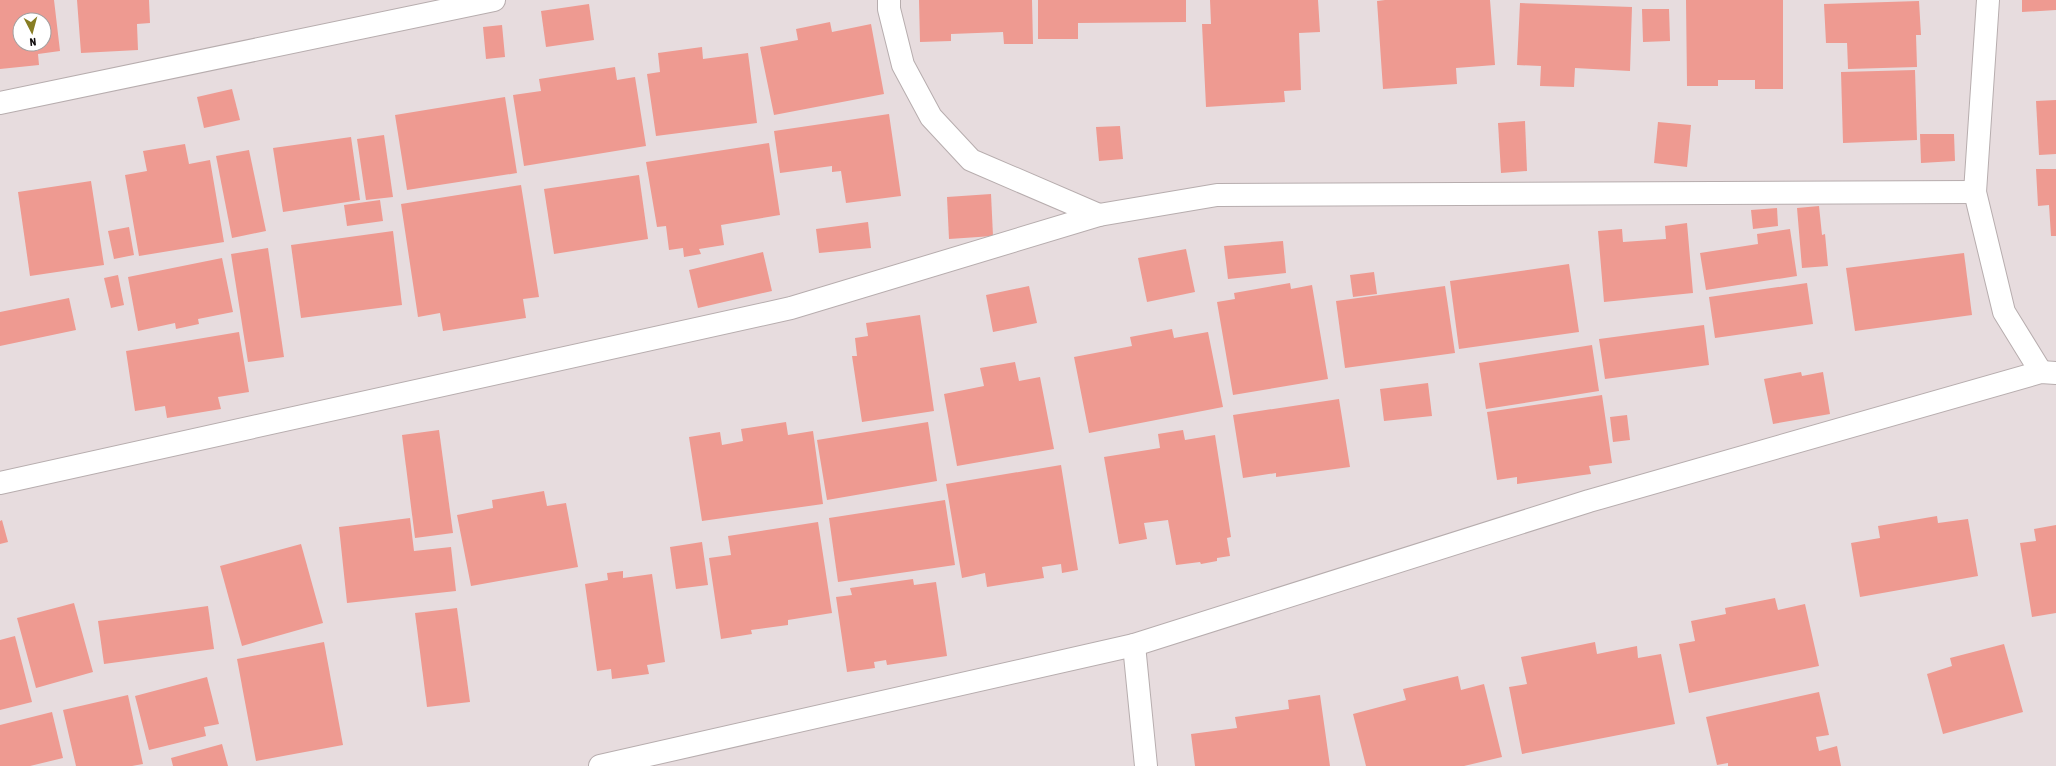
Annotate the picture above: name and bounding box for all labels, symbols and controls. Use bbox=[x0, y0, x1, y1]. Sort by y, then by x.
north arrow bbox=[12, 12, 52, 52]
text: N bbox=[29, 36, 37, 48]

